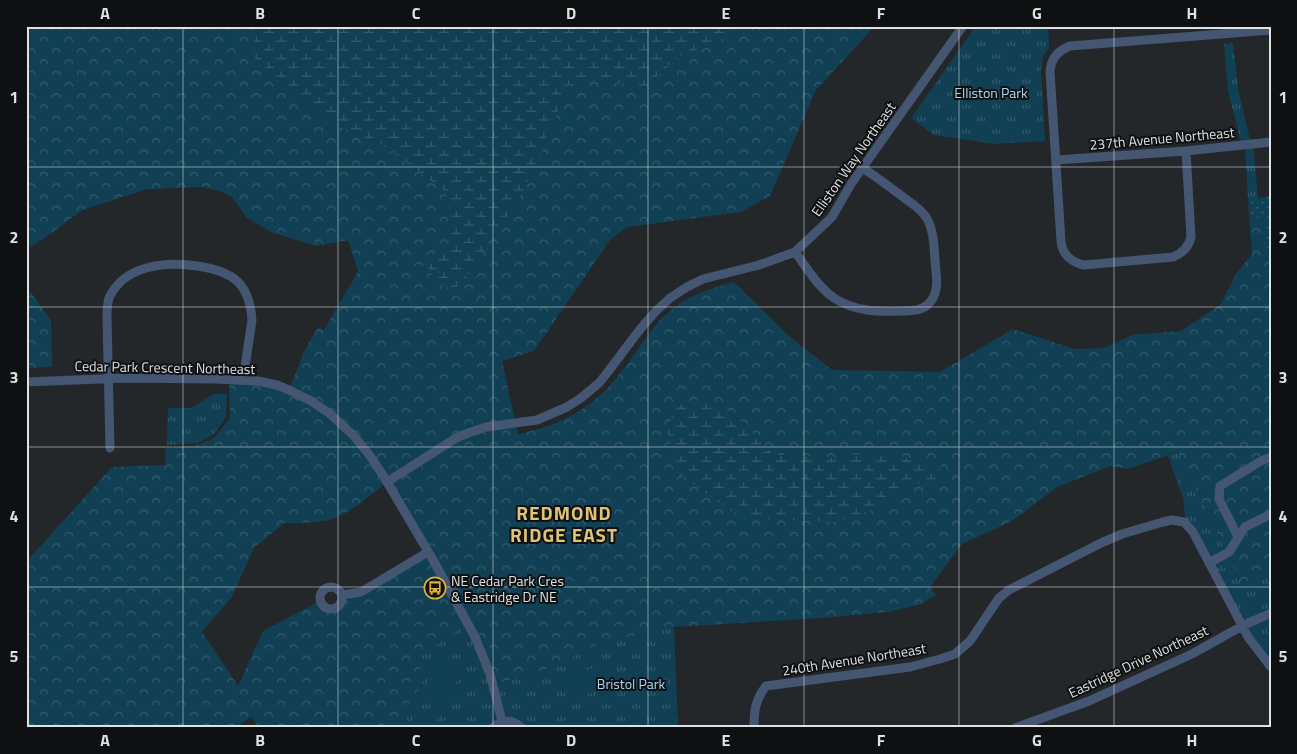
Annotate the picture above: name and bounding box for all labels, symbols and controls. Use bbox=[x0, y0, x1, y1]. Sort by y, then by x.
text: A bbox=[100, 1, 110, 25]
text: B bbox=[255, 1, 265, 25]
text: C bbox=[412, 1, 421, 25]
text: D bbox=[566, 1, 576, 25]
text: E bbox=[722, 1, 731, 25]
text: F bbox=[877, 1, 886, 25]
text: G bbox=[1032, 1, 1042, 25]
text: H bbox=[1187, 1, 1197, 25]
park label: Elliston Park bbox=[954, 82, 1028, 103]
text: 1 bbox=[10, 85, 18, 109]
text: 1 bbox=[1279, 85, 1287, 109]
street label: Elliston Way Northeast bbox=[806, 98, 900, 220]
street label: 237th Avenue Northeast bbox=[1089, 121, 1235, 155]
text: 2 bbox=[10, 225, 18, 249]
text: 2 bbox=[1279, 225, 1287, 249]
street label: Cedar Park Crescent Northeast bbox=[74, 355, 256, 379]
text: 3 bbox=[10, 365, 18, 389]
text: 3 bbox=[1279, 365, 1287, 389]
district label: REDMOND RIDGE EAST bbox=[510, 498, 618, 549]
text: 4 bbox=[10, 504, 19, 528]
text: 4 bbox=[1279, 504, 1288, 528]
place label: NE Cedar Park Cres & Eastridge Dr NE bbox=[451, 570, 564, 607]
bus stop icon: NE Cedar Park Cres & Eastridge Dr NE bbox=[423, 576, 447, 600]
street label: Eastridge Drive Northeast bbox=[1065, 619, 1211, 703]
street label: 240th Avenue Northeast bbox=[781, 637, 928, 681]
text: 5 bbox=[10, 644, 19, 668]
text: 5 bbox=[1279, 644, 1288, 668]
park label: Bristol Park bbox=[597, 673, 666, 694]
text: A bbox=[100, 728, 110, 752]
text: B bbox=[255, 728, 265, 752]
text: C bbox=[412, 728, 421, 752]
text: D bbox=[566, 728, 576, 752]
text: E bbox=[722, 728, 731, 752]
text: F bbox=[877, 728, 886, 752]
text: G bbox=[1032, 728, 1042, 752]
text: H bbox=[1187, 728, 1197, 752]

